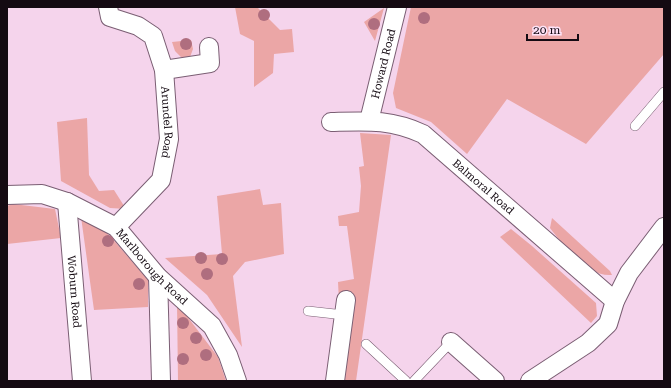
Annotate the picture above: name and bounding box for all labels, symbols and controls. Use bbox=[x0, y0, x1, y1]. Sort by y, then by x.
scale bar bbox=[527, 16, 578, 42]
text: 20 m bbox=[533, 23, 560, 37]
street label: Howard Road bbox=[368, 27, 398, 100]
street label: Arundel Road bbox=[159, 86, 176, 160]
street label: Balmoral Road bbox=[450, 156, 517, 217]
street label: Marlborough Road bbox=[114, 226, 191, 307]
street label: Woburn Road bbox=[65, 255, 84, 329]

